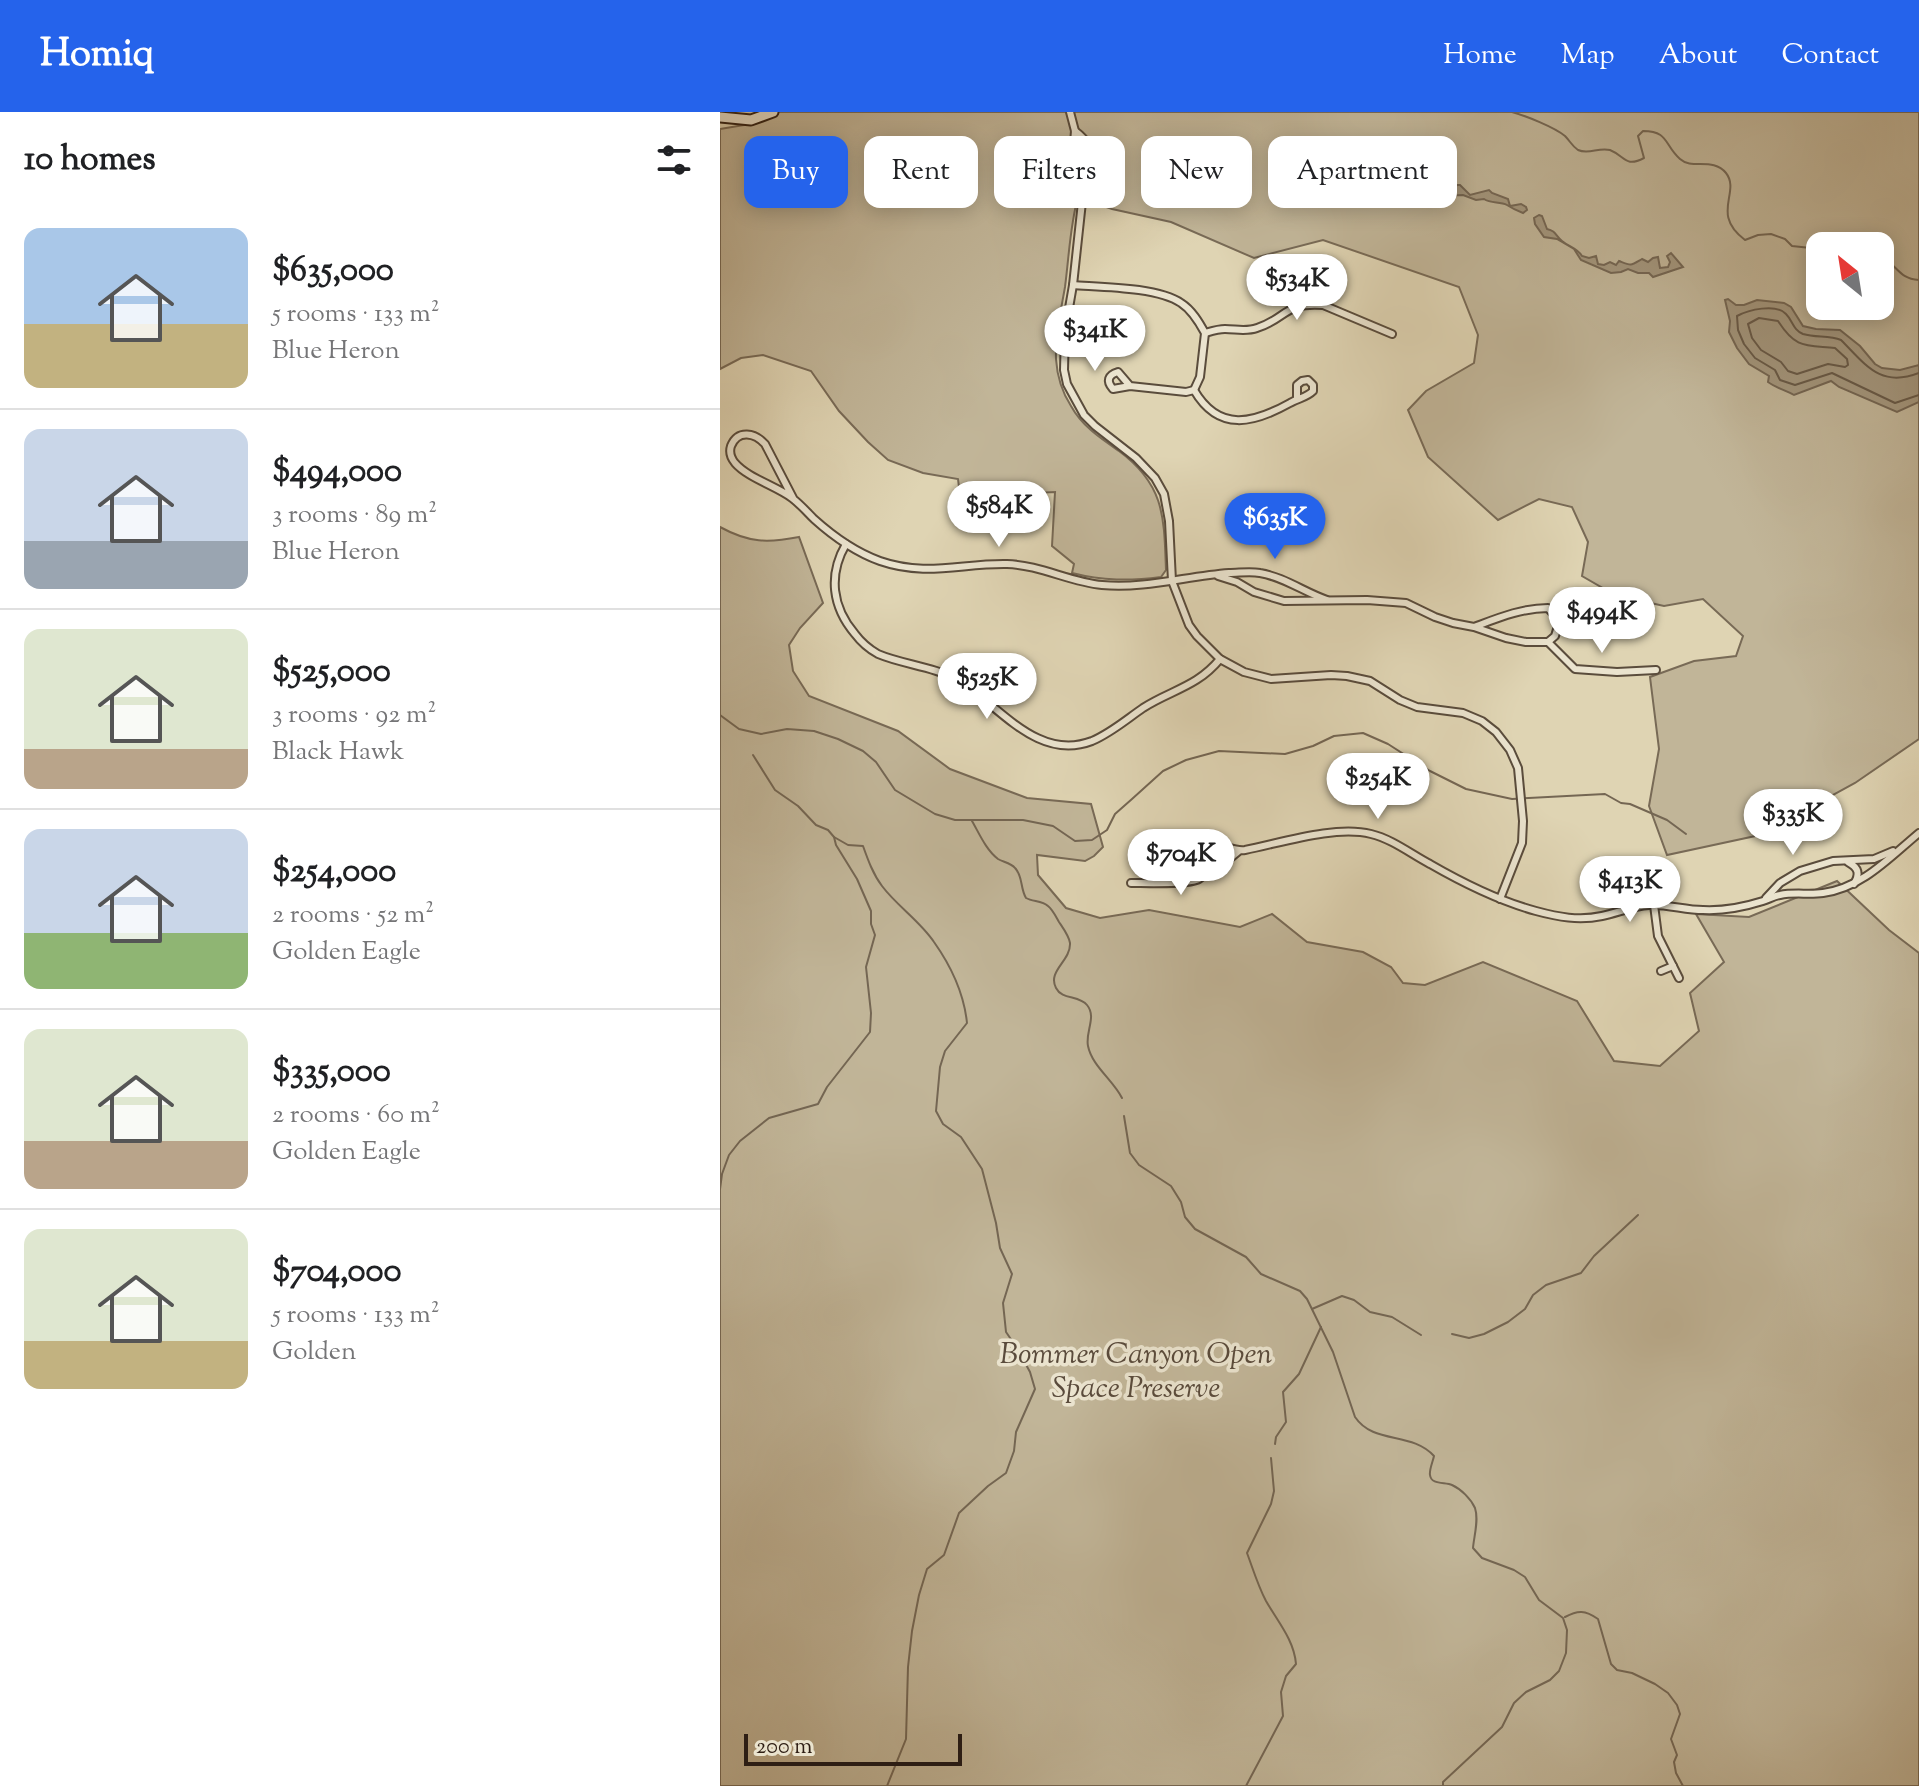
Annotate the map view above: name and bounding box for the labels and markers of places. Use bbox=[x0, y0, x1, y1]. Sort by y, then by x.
pin: $534K bbox=[1241, 254, 1353, 322]
pin: $341K bbox=[1039, 305, 1151, 373]
pin: $584K bbox=[943, 481, 1055, 549]
pin: $635K bbox=[1219, 493, 1331, 561]
pin: $494K bbox=[1546, 587, 1658, 655]
pin: $525K bbox=[931, 653, 1043, 721]
pin: $254K bbox=[1322, 753, 1434, 821]
pin: $335K bbox=[1737, 789, 1849, 857]
pin: $704K bbox=[1125, 829, 1237, 897]
pin: $413K bbox=[1574, 856, 1686, 924]

